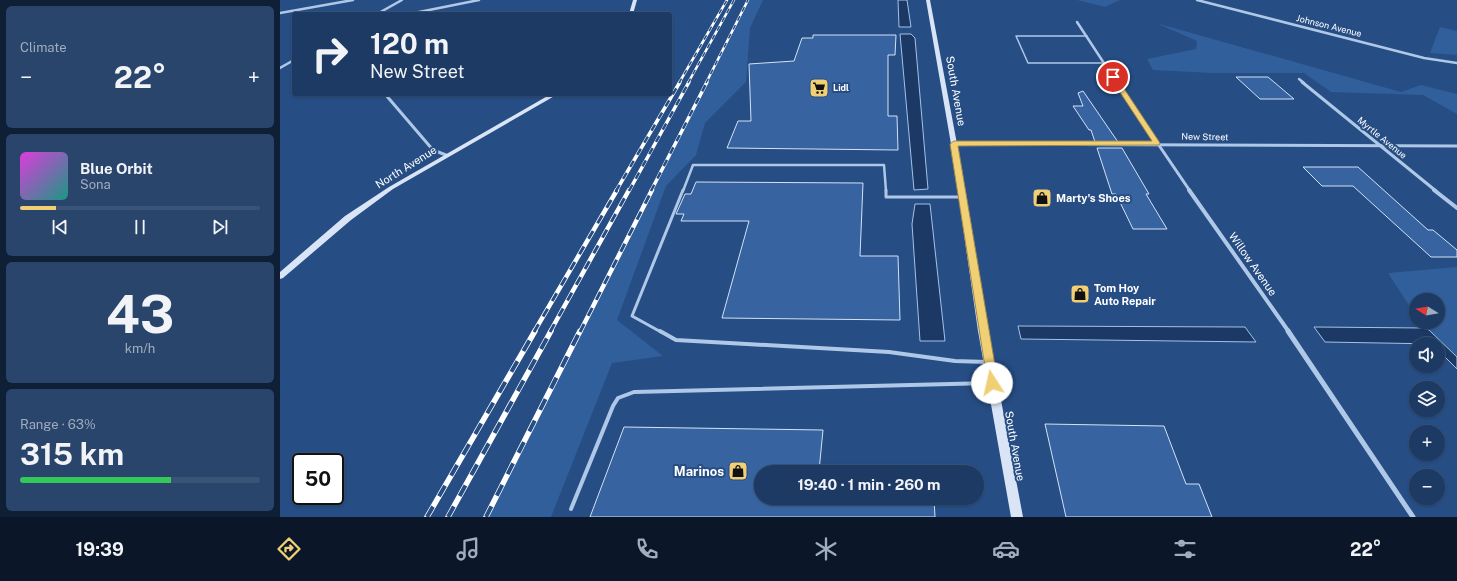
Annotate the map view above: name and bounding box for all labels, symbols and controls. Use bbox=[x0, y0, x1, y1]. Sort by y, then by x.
street label: Johnson Avenue bbox=[1295, 12, 1363, 39]
text: 120 m bbox=[370, 27, 449, 60]
icon: right bbox=[304, 28, 356, 80]
text: Climate bbox=[20, 40, 67, 55]
street label: South Avenue bbox=[944, 55, 968, 127]
text: 22° bbox=[114, 59, 166, 95]
pin bbox=[1096, 60, 1130, 94]
text: New Street bbox=[370, 61, 464, 82]
text: − bbox=[20, 64, 32, 90]
text: + bbox=[248, 64, 260, 90]
icon: arrive bbox=[1102, 66, 1124, 88]
supermarket icon: Lidl bbox=[808, 77, 830, 99]
place label: Lidl bbox=[833, 82, 849, 93]
street label: Myrtle Avenue bbox=[1355, 114, 1409, 161]
street label: New Street bbox=[1181, 131, 1229, 142]
street label: North Avenue bbox=[373, 143, 439, 191]
text: Blue Orbit bbox=[80, 160, 153, 177]
text: Sona bbox=[80, 177, 111, 192]
shop icon: Marty's Shoes bbox=[1031, 187, 1053, 209]
place label: Marty's Shoes bbox=[1056, 192, 1131, 204]
icon: previous bbox=[49, 216, 71, 238]
icon: pause bbox=[129, 216, 151, 238]
icon: next bbox=[209, 216, 231, 238]
street label: Willow Avenue bbox=[1227, 230, 1279, 298]
place label: Tom Hoy Auto Repair bbox=[1094, 282, 1156, 307]
shop icon: Tom Hoy Auto Repair bbox=[1069, 283, 1091, 305]
text: 43 bbox=[106, 284, 174, 345]
north arrow bbox=[1409, 293, 1445, 329]
map controls bbox=[1409, 293, 1445, 505]
button: sound bbox=[1409, 337, 1445, 373]
text: km/h bbox=[125, 341, 155, 356]
position arrow bbox=[971, 362, 1013, 404]
button: layers bbox=[1409, 381, 1445, 417]
street label: South Avenue bbox=[1003, 410, 1027, 482]
text: Range · 63% bbox=[20, 417, 96, 432]
button: + bbox=[1409, 425, 1445, 461]
text: 315 km bbox=[20, 436, 124, 472]
speed limit sign: 50 bbox=[292, 453, 344, 505]
shop icon: Marinos bbox=[727, 460, 749, 482]
place label: Marinos bbox=[674, 464, 724, 479]
button: − bbox=[1409, 469, 1445, 505]
text: 19:40 · 1 min · 260 m bbox=[797, 476, 941, 493]
icon: directions bbox=[275, 535, 303, 563]
icon: music bbox=[454, 535, 482, 563]
icon: phone bbox=[633, 535, 661, 563]
icon: climate bbox=[812, 535, 840, 563]
icon: car bbox=[992, 535, 1020, 563]
icon: filters bbox=[1171, 535, 1199, 563]
text: 19:39 bbox=[76, 539, 124, 560]
text: 22° bbox=[1350, 539, 1381, 560]

